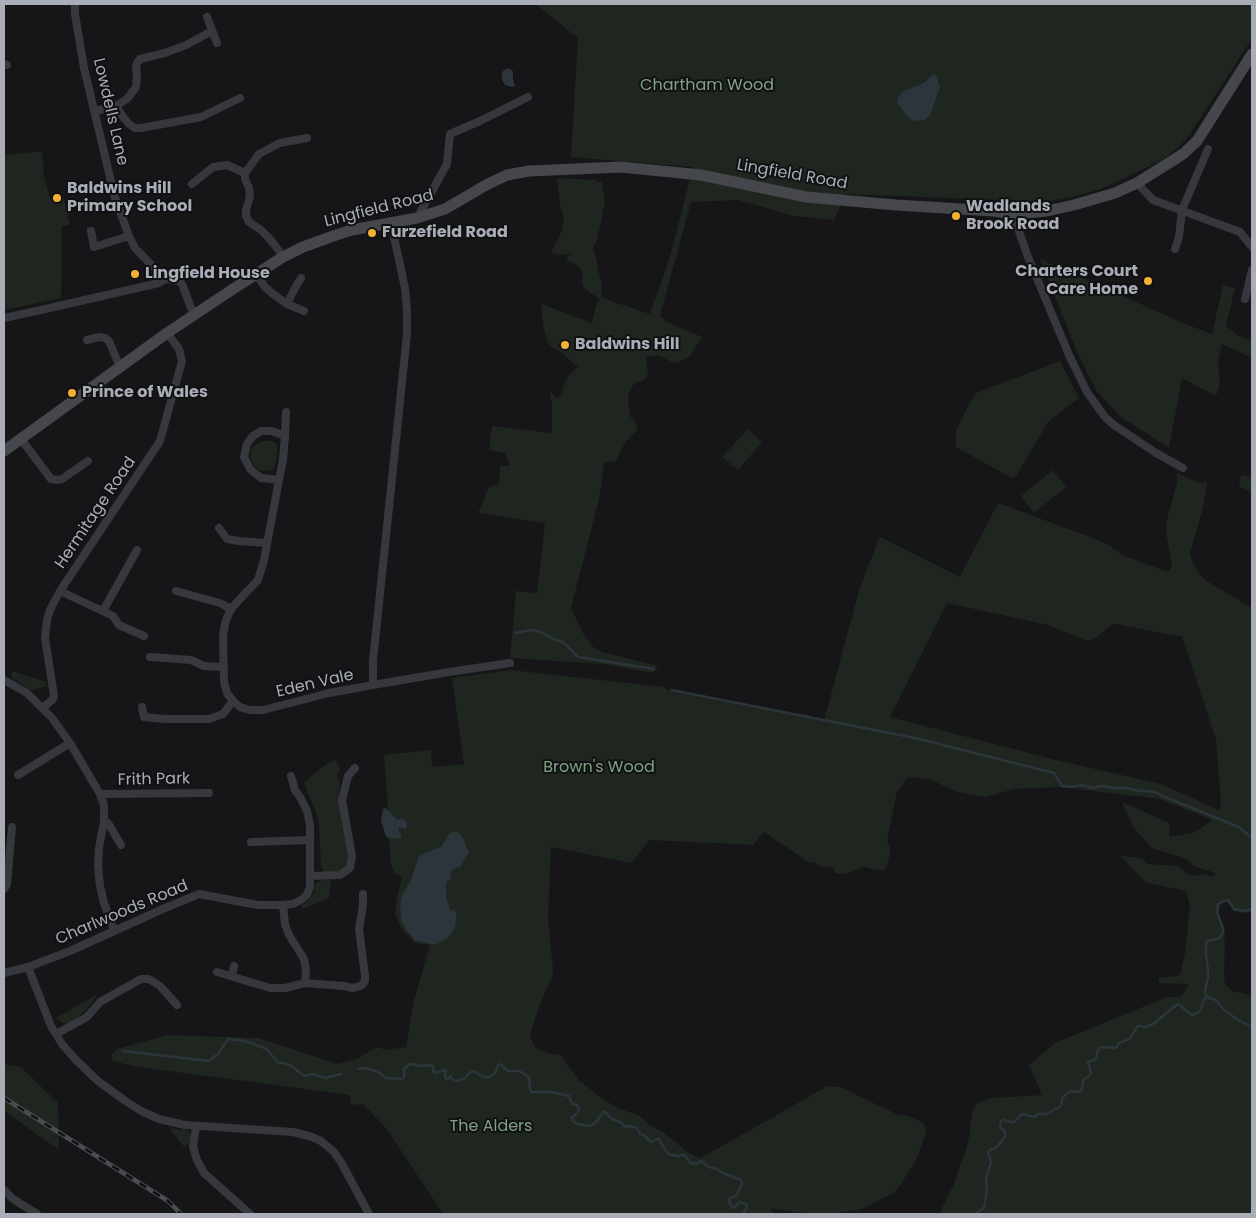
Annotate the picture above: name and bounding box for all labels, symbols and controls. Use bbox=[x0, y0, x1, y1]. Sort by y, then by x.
street label: Lowdells Lane bbox=[88, 57, 132, 167]
park label: Chartham Wood bbox=[640, 76, 774, 96]
street label: Lingfield Road bbox=[735, 156, 849, 194]
place label: Baldwins Hill Primary School bbox=[67, 179, 192, 217]
street label: Lingfield Road bbox=[323, 186, 435, 232]
marker: Baldwins Hill Primary School bbox=[51, 192, 63, 204]
place label: Wadlands Brook Road bbox=[966, 197, 1059, 235]
marker: Wadlands Brook Road bbox=[950, 210, 962, 222]
place label: Furzefield Road bbox=[382, 223, 508, 243]
marker: Furzefield Road bbox=[366, 227, 378, 239]
place label: Charters Court Care Home bbox=[1015, 262, 1138, 300]
place label: Lingfield House bbox=[145, 264, 270, 284]
marker: Lingfield House bbox=[129, 268, 141, 280]
marker: Charters Court Care Home bbox=[1142, 275, 1154, 287]
place label: Baldwins Hill bbox=[575, 335, 680, 355]
marker: Baldwins Hill bbox=[559, 339, 571, 351]
place label: Prince of Wales bbox=[82, 383, 208, 403]
marker: Prince of Wales bbox=[66, 387, 78, 399]
street label: Hermitage Road bbox=[52, 453, 140, 573]
street label: Eden Vale bbox=[274, 666, 356, 702]
park label: Brown's Wood bbox=[543, 758, 655, 778]
street label: Frith Park bbox=[118, 770, 190, 790]
street label: Charlwoods Road bbox=[53, 876, 191, 950]
park label: The Alders bbox=[450, 1117, 532, 1137]

